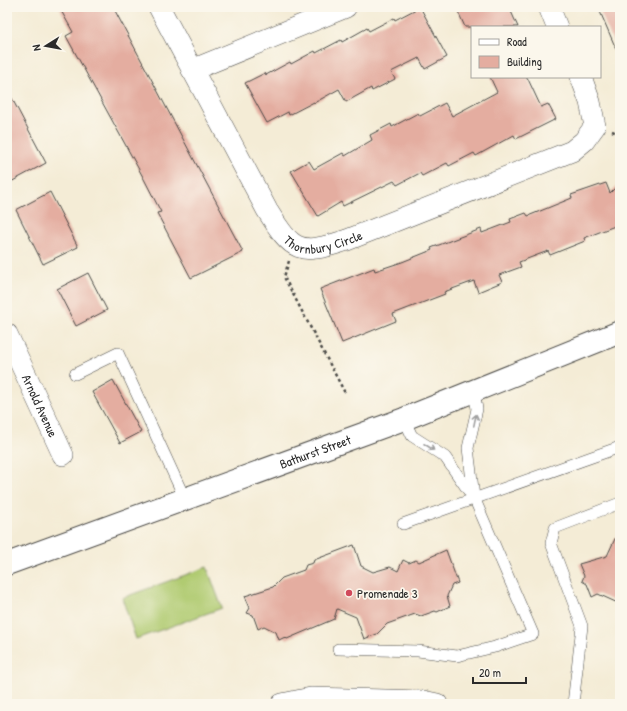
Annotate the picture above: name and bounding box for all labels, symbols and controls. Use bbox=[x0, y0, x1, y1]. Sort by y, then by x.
north arrow bbox=[26, 26, 66, 66]
legend bbox=[471, 26, 601, 78]
text: Road bbox=[507, 33, 527, 50]
text: N bbox=[29, 44, 44, 52]
text: Building bbox=[507, 53, 542, 70]
street label: Thornbury Circle bbox=[280, 226, 365, 258]
street label: Arnold Avenue bbox=[18, 371, 62, 440]
one-way arrow bbox=[471, 414, 479, 427]
street label: Bathurst Street bbox=[277, 430, 354, 473]
one-way arrow bbox=[423, 443, 434, 451]
place label: Promenade 3 bbox=[357, 584, 418, 602]
marker: Promenade 3 bbox=[344, 588, 354, 598]
scale bar bbox=[473, 659, 526, 685]
text: 20 m bbox=[479, 664, 501, 681]

